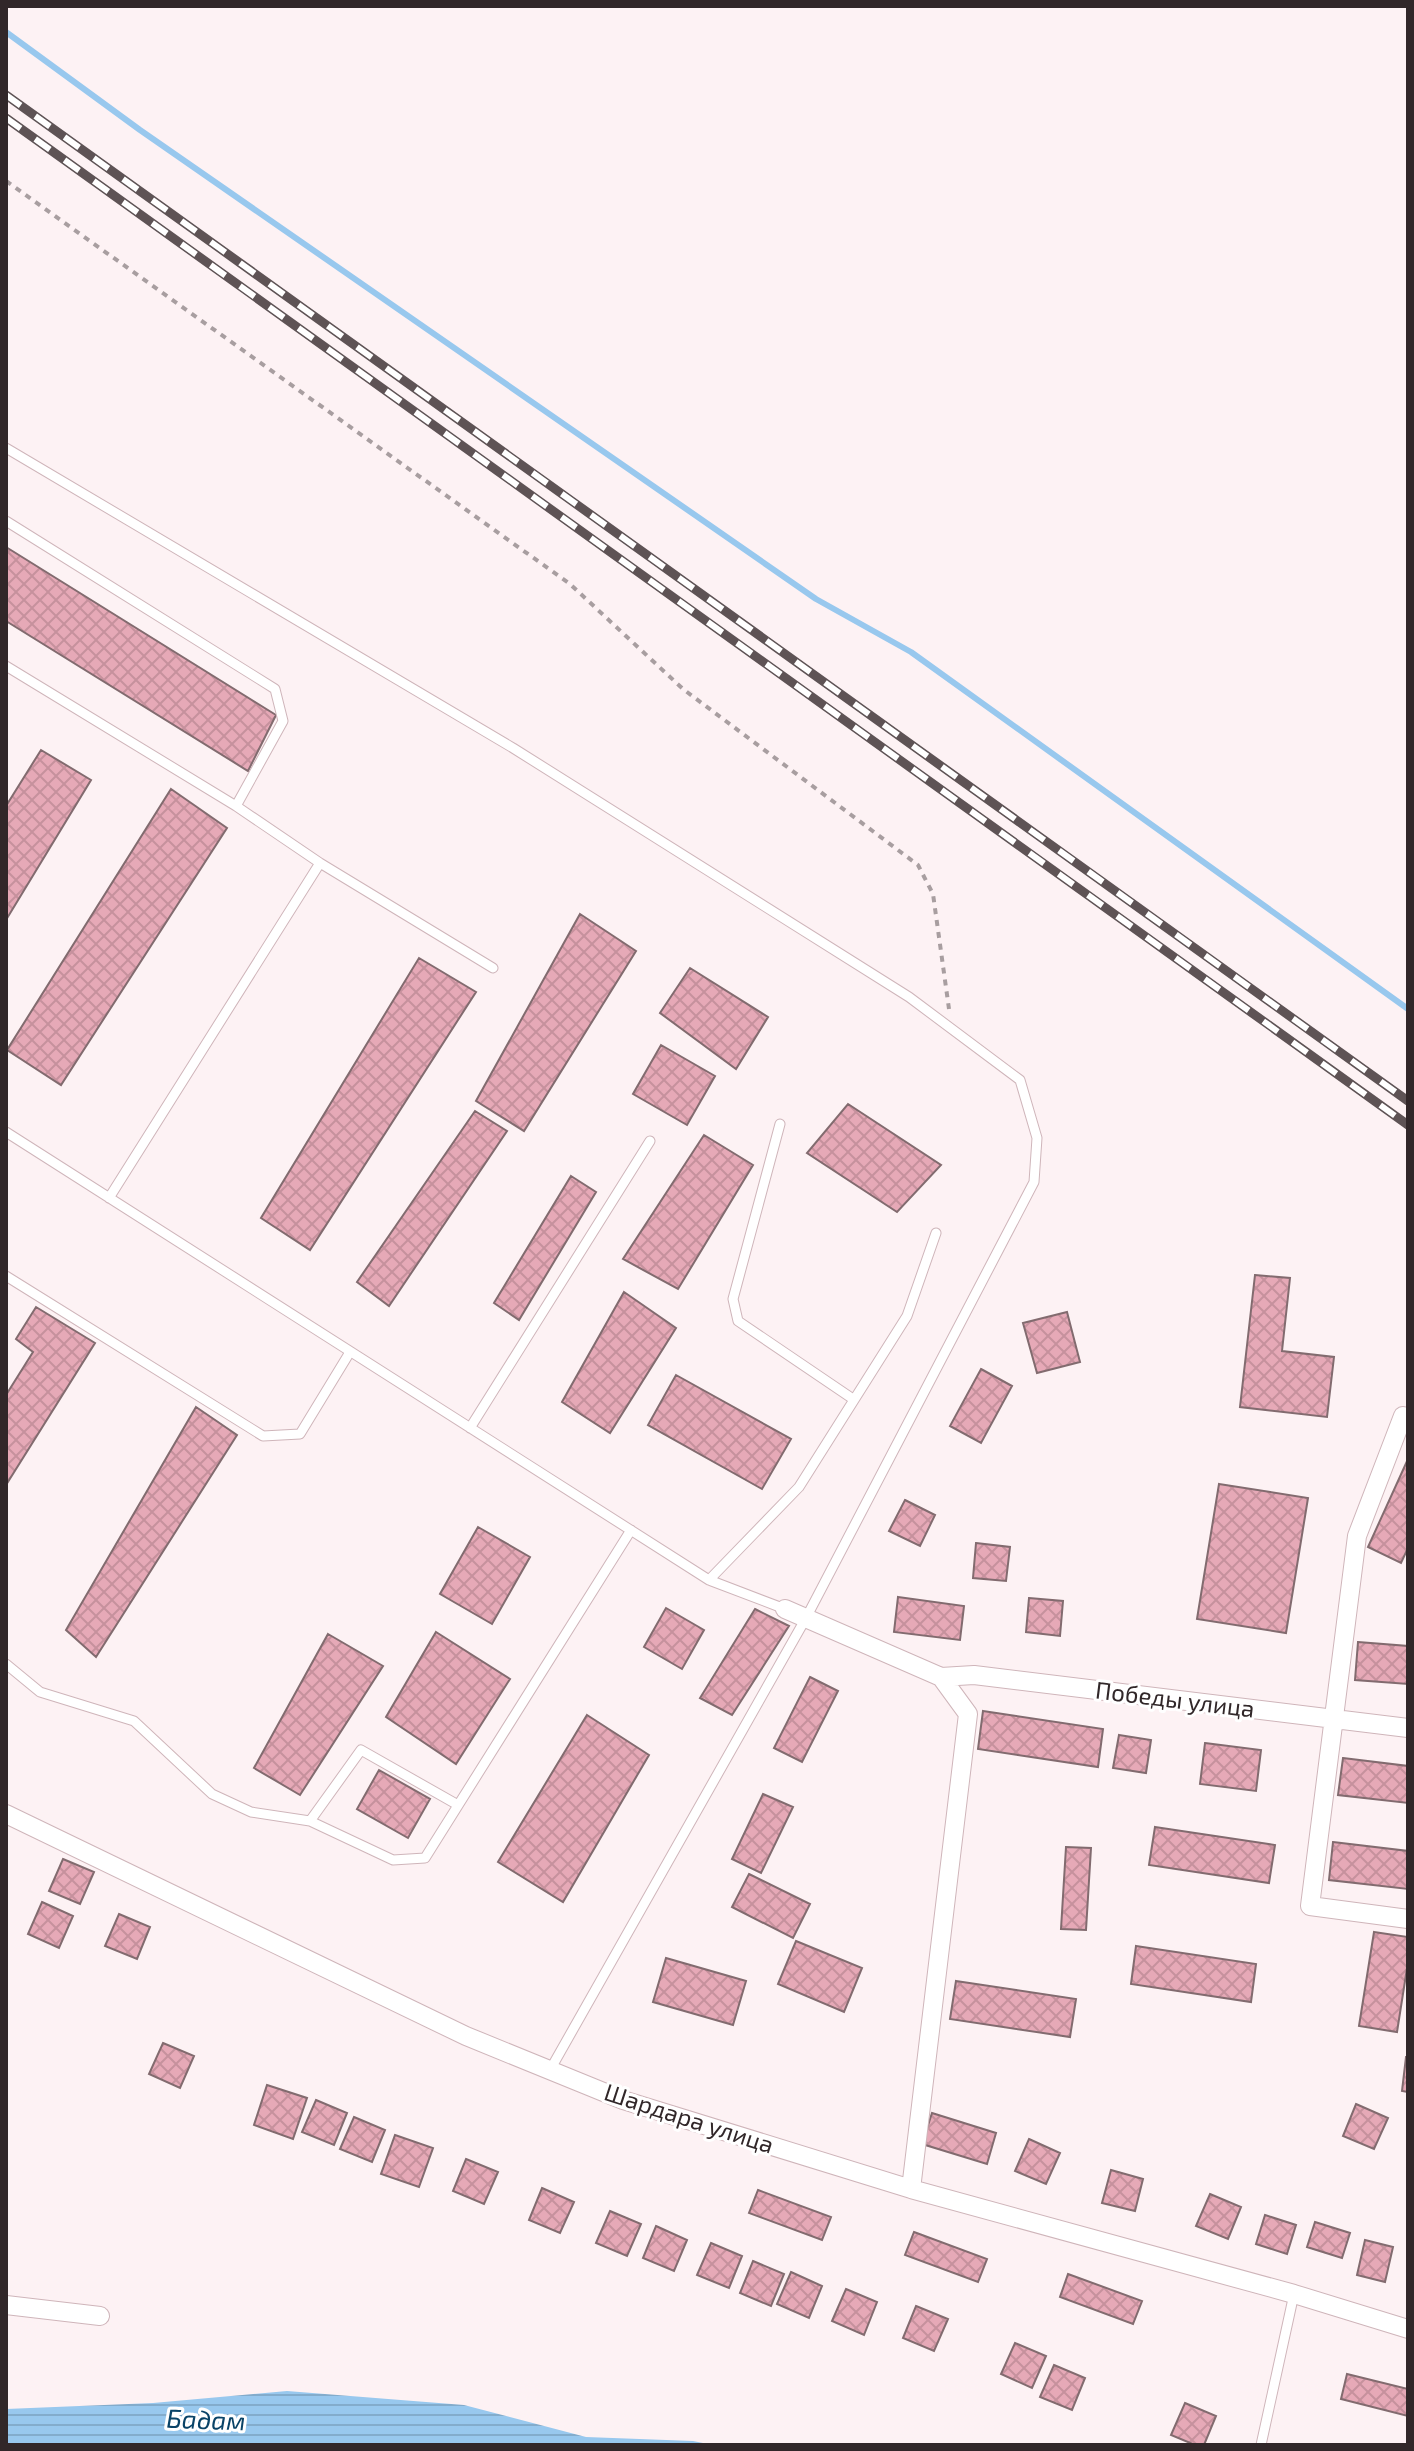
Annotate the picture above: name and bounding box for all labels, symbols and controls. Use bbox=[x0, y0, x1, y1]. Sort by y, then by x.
street label: Победы улица bbox=[1094, 1674, 1256, 1724]
street label: Шардара улица bbox=[601, 2077, 778, 2160]
water label: Бадам bbox=[166, 2402, 246, 2435]

